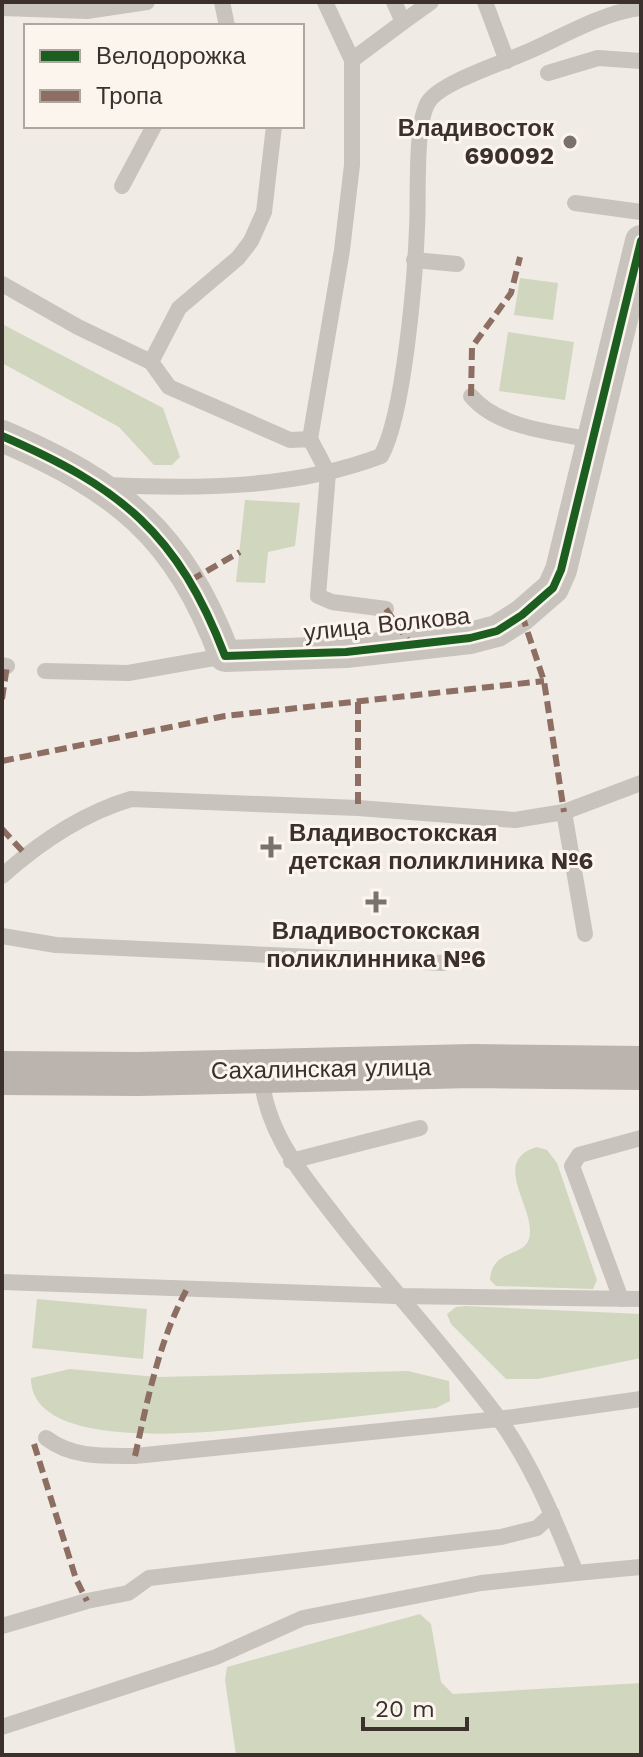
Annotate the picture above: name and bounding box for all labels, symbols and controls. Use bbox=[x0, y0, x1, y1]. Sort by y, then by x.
legend bbox=[24, 24, 304, 128]
text: Велодорожка bbox=[96, 42, 247, 70]
text: Тропа bbox=[96, 82, 163, 110]
place label: Владивосток 690092 bbox=[398, 114, 555, 170]
marker: Владивосток 690092 bbox=[561, 133, 579, 151]
street label: улица Волкова bbox=[303, 601, 472, 647]
place label: Владивостокская детская поликлиника №6 bbox=[289, 819, 593, 875]
marker: Владивостокская детская поликлиника №6 bbox=[260, 836, 282, 858]
marker: Владивостокская поликлинника №6 bbox=[365, 891, 387, 913]
place label: Владивостокская поликлинника №6 bbox=[266, 917, 486, 973]
street label: Сахалинская улица bbox=[211, 1053, 432, 1085]
scale bar bbox=[363, 1681, 467, 1731]
text: 20 m bbox=[375, 1695, 435, 1723]

